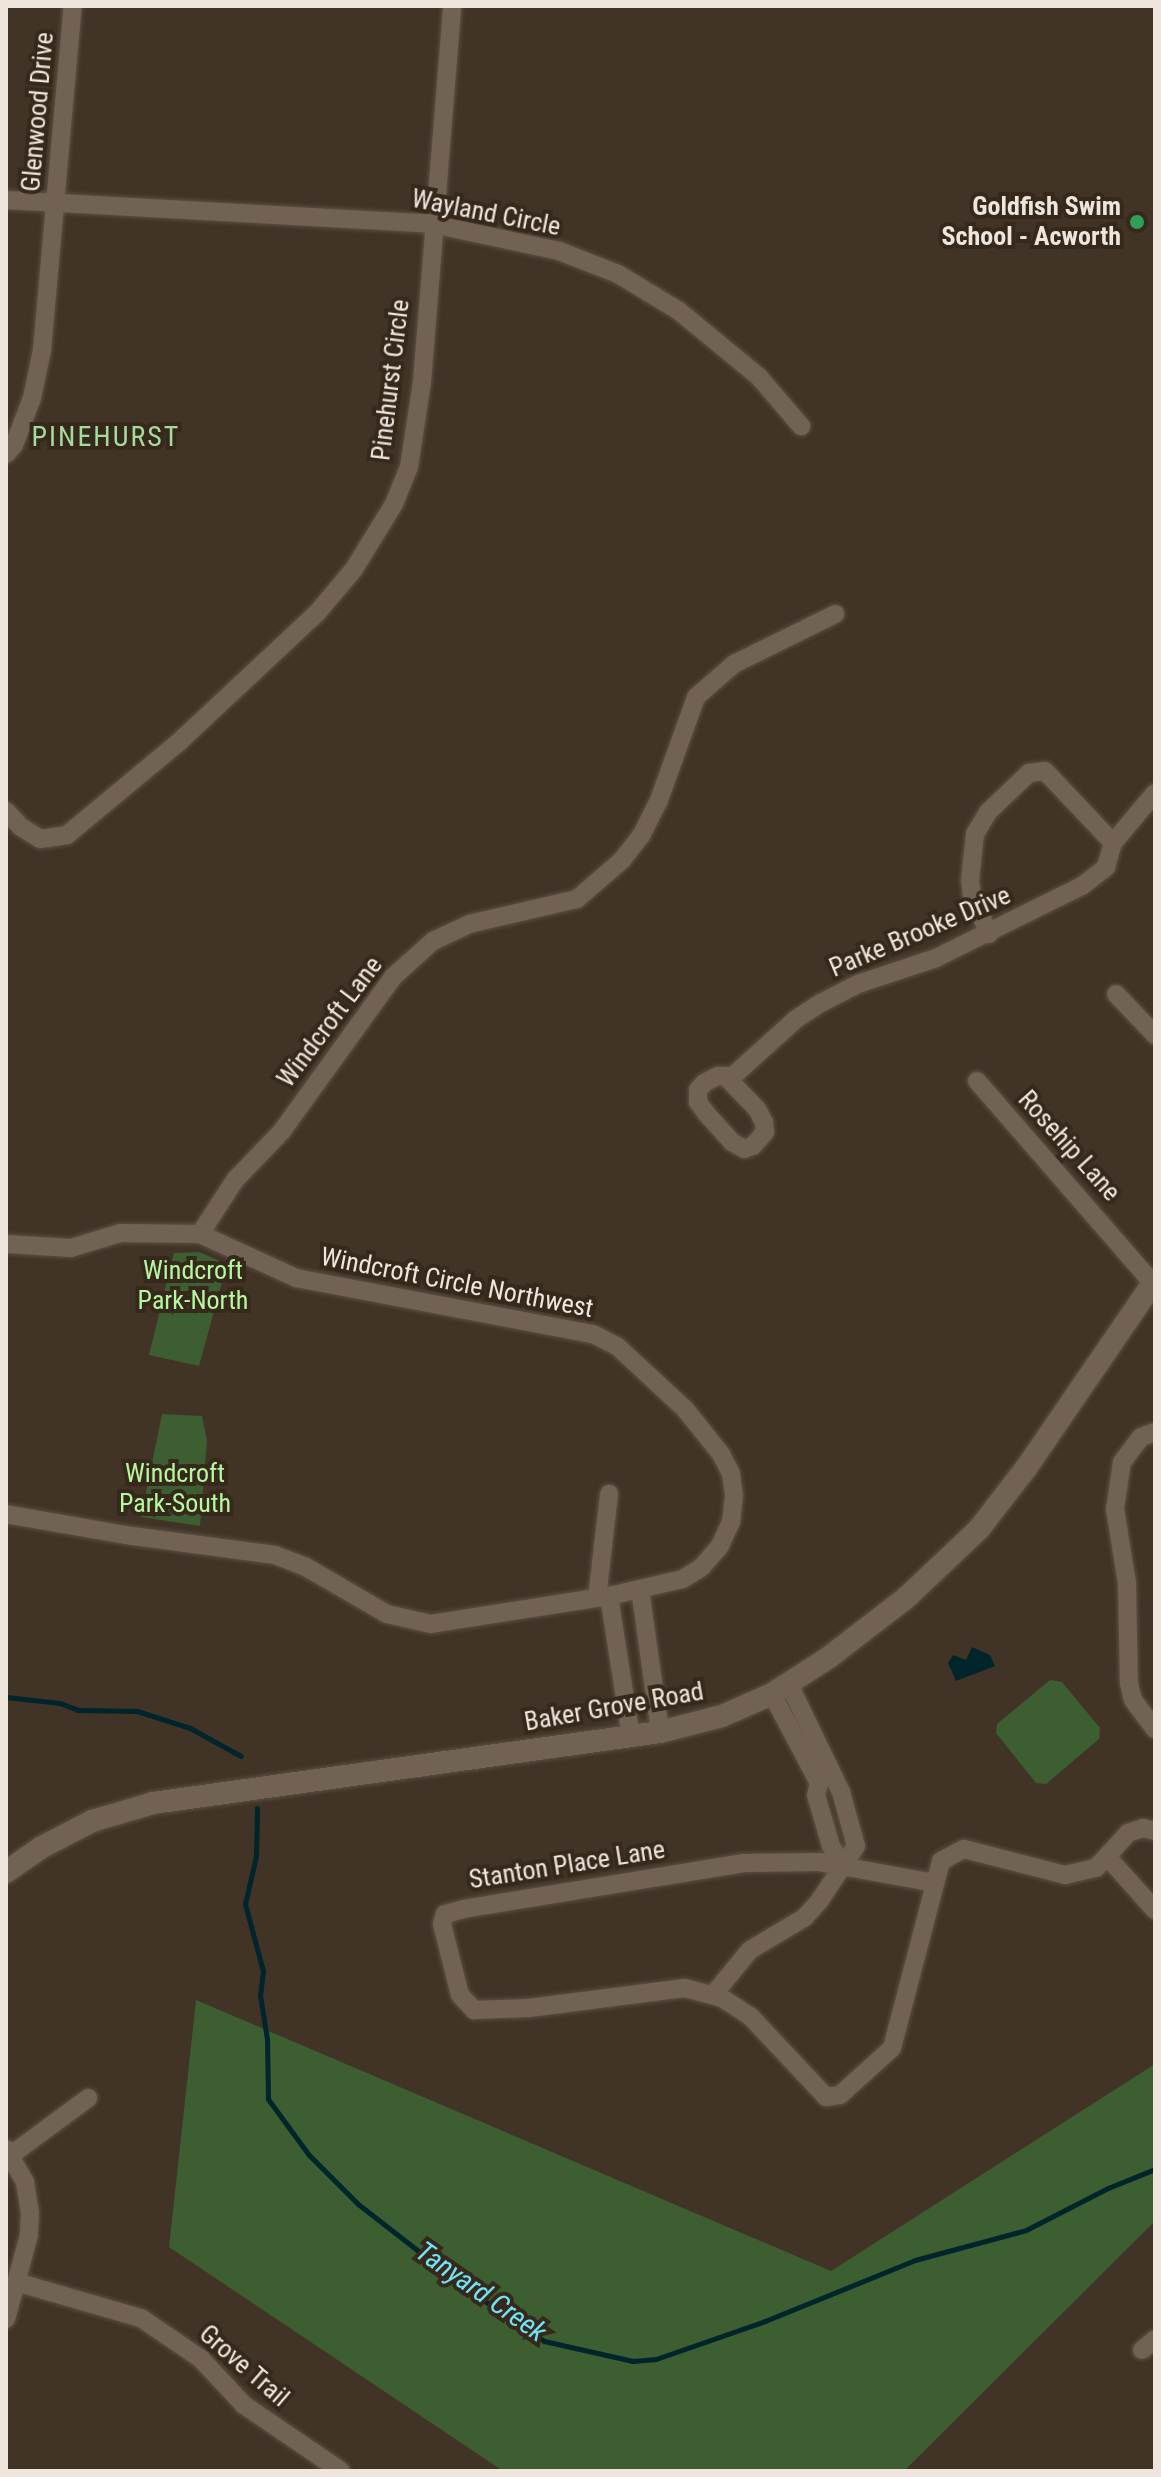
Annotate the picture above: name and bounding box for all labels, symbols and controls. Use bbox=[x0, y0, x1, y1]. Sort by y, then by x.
street label: Glenwood Drive bbox=[15, 31, 61, 193]
street label: Wayland Circle bbox=[409, 183, 563, 243]
place label: Goldfish Swim School - Acworth bbox=[942, 191, 1121, 252]
marker: Goldfish Swim School - Acworth bbox=[1128, 213, 1146, 231]
street label: Pinehurst Circle bbox=[366, 298, 416, 462]
district label: PINEHURST bbox=[32, 420, 180, 454]
street label: Parke Brooke Drive bbox=[825, 880, 1015, 984]
street label: Windcroft Lane bbox=[271, 951, 389, 1093]
street label: Rosehip Lane bbox=[1011, 1084, 1127, 1208]
street label: Windcroft Circle Northwest bbox=[318, 1241, 596, 1325]
park label: Windcroft Park-North bbox=[138, 1255, 248, 1316]
park label: Windcroft Park-South bbox=[119, 1458, 231, 1520]
street label: Baker Grove Road bbox=[522, 1676, 706, 1738]
street label: Stanton Place Lane bbox=[467, 1834, 667, 1896]
water label: Tanyard Creek bbox=[409, 2235, 553, 2349]
street label: Grove Trail bbox=[192, 2318, 296, 2414]

